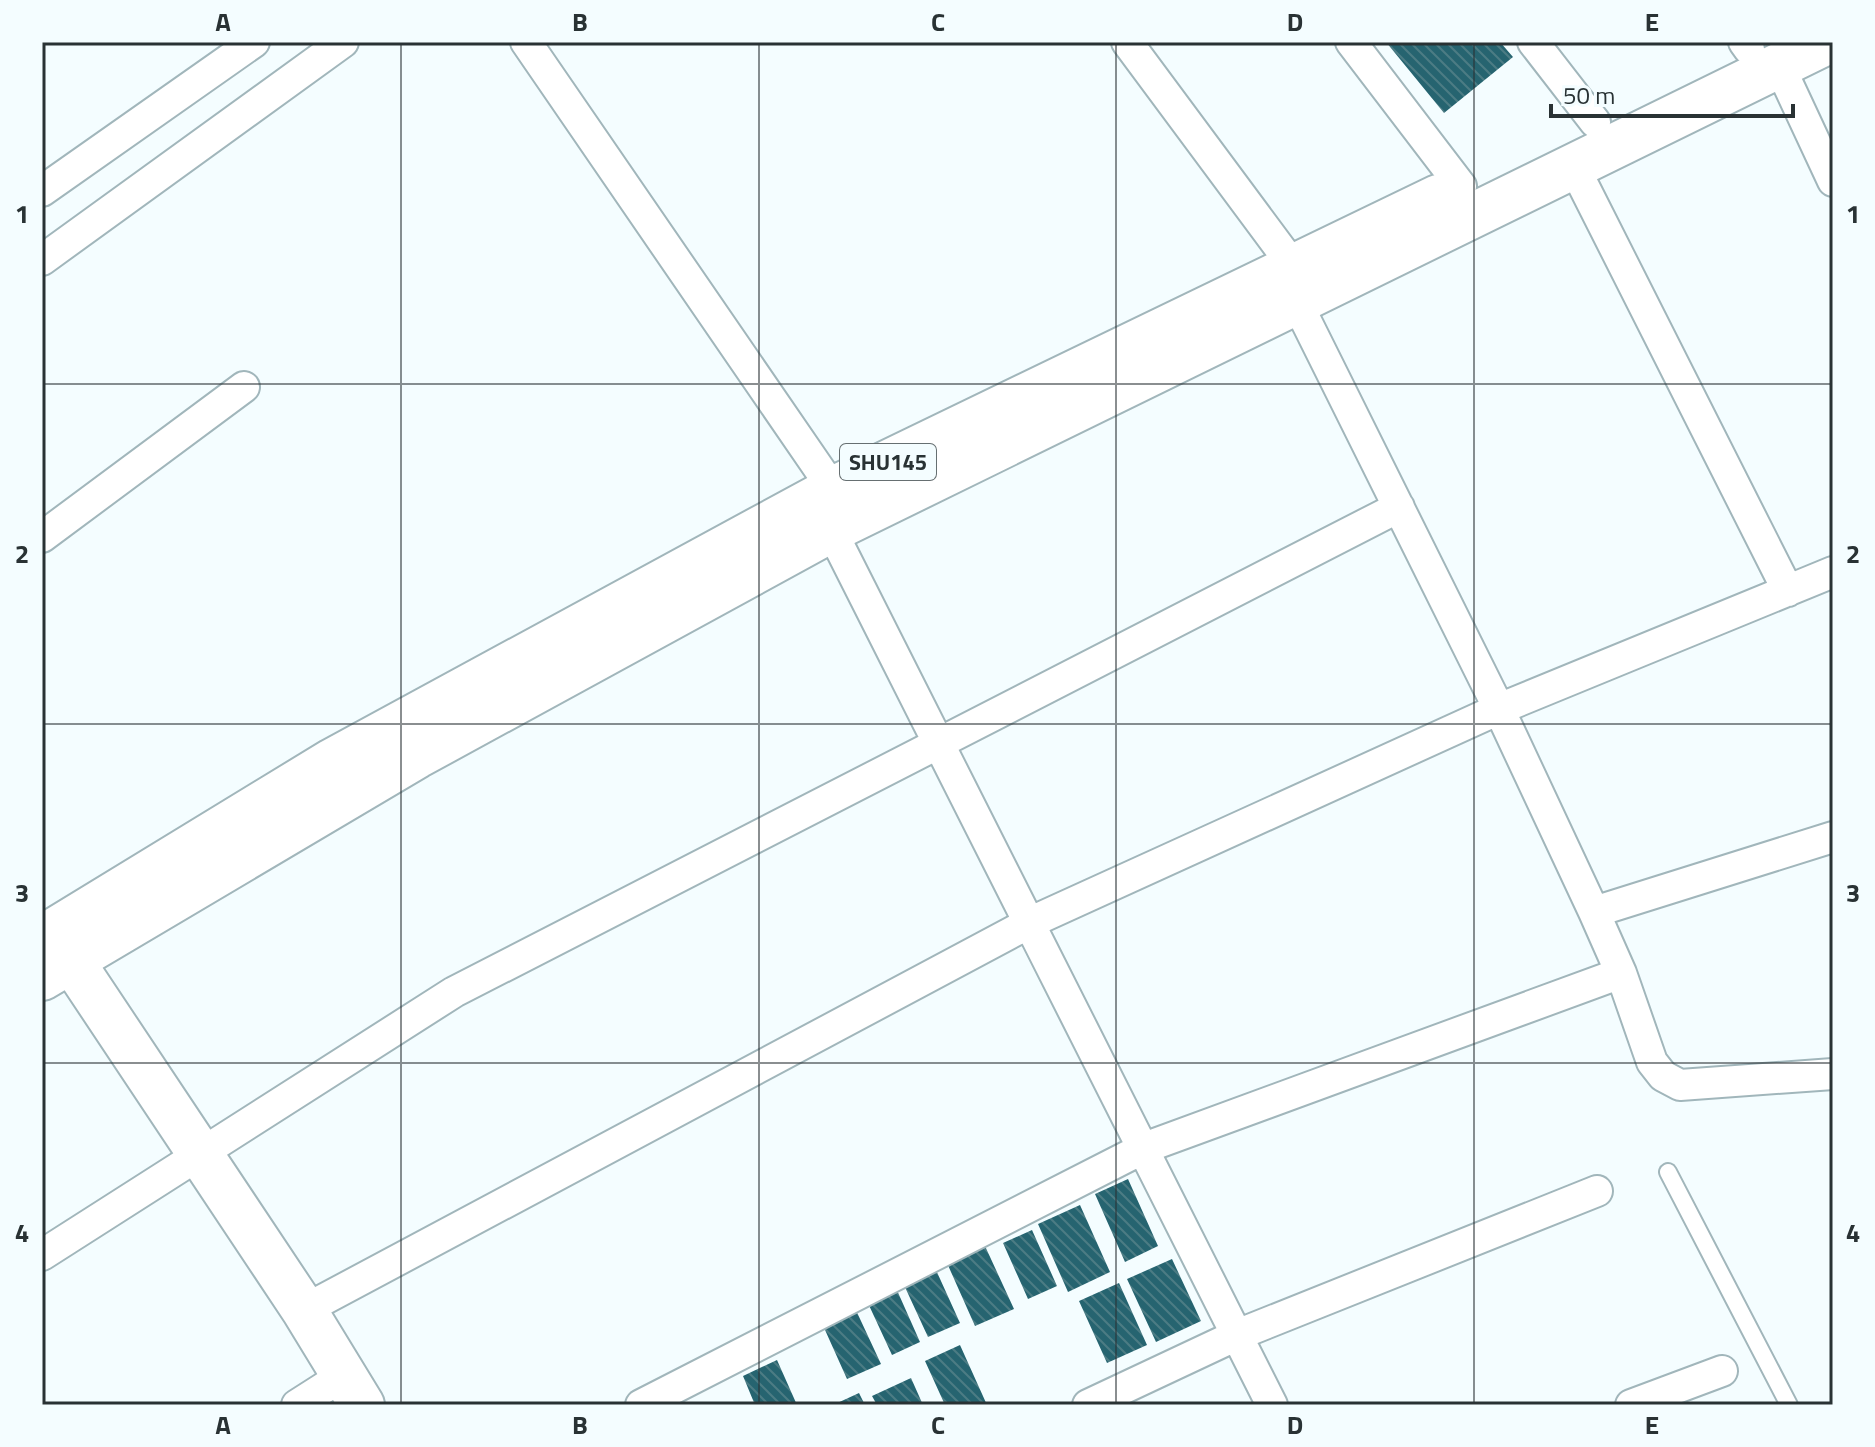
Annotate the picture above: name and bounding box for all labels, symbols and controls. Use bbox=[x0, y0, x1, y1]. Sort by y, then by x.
text: A bbox=[215, 2, 231, 41]
text: B bbox=[572, 2, 588, 41]
text: C bbox=[931, 2, 945, 41]
text: D bbox=[1287, 2, 1303, 41]
text: E bbox=[1645, 2, 1659, 41]
scale bar bbox=[1551, 68, 1793, 118]
text: 50 m bbox=[1563, 77, 1615, 113]
text: 1 bbox=[15, 194, 29, 233]
text: 1 bbox=[1846, 194, 1860, 233]
road number: SHU145 bbox=[840, 444, 936, 480]
text: 2 bbox=[15, 534, 29, 573]
text: 2 bbox=[1846, 534, 1860, 573]
text: 3 bbox=[15, 873, 29, 912]
text: 3 bbox=[1846, 873, 1860, 912]
text: 4 bbox=[15, 1213, 29, 1252]
text: 4 bbox=[1846, 1213, 1860, 1252]
text: A bbox=[215, 1405, 231, 1444]
text: B bbox=[572, 1405, 588, 1444]
text: C bbox=[931, 1405, 945, 1444]
text: D bbox=[1287, 1405, 1303, 1444]
text: E bbox=[1645, 1405, 1659, 1444]

